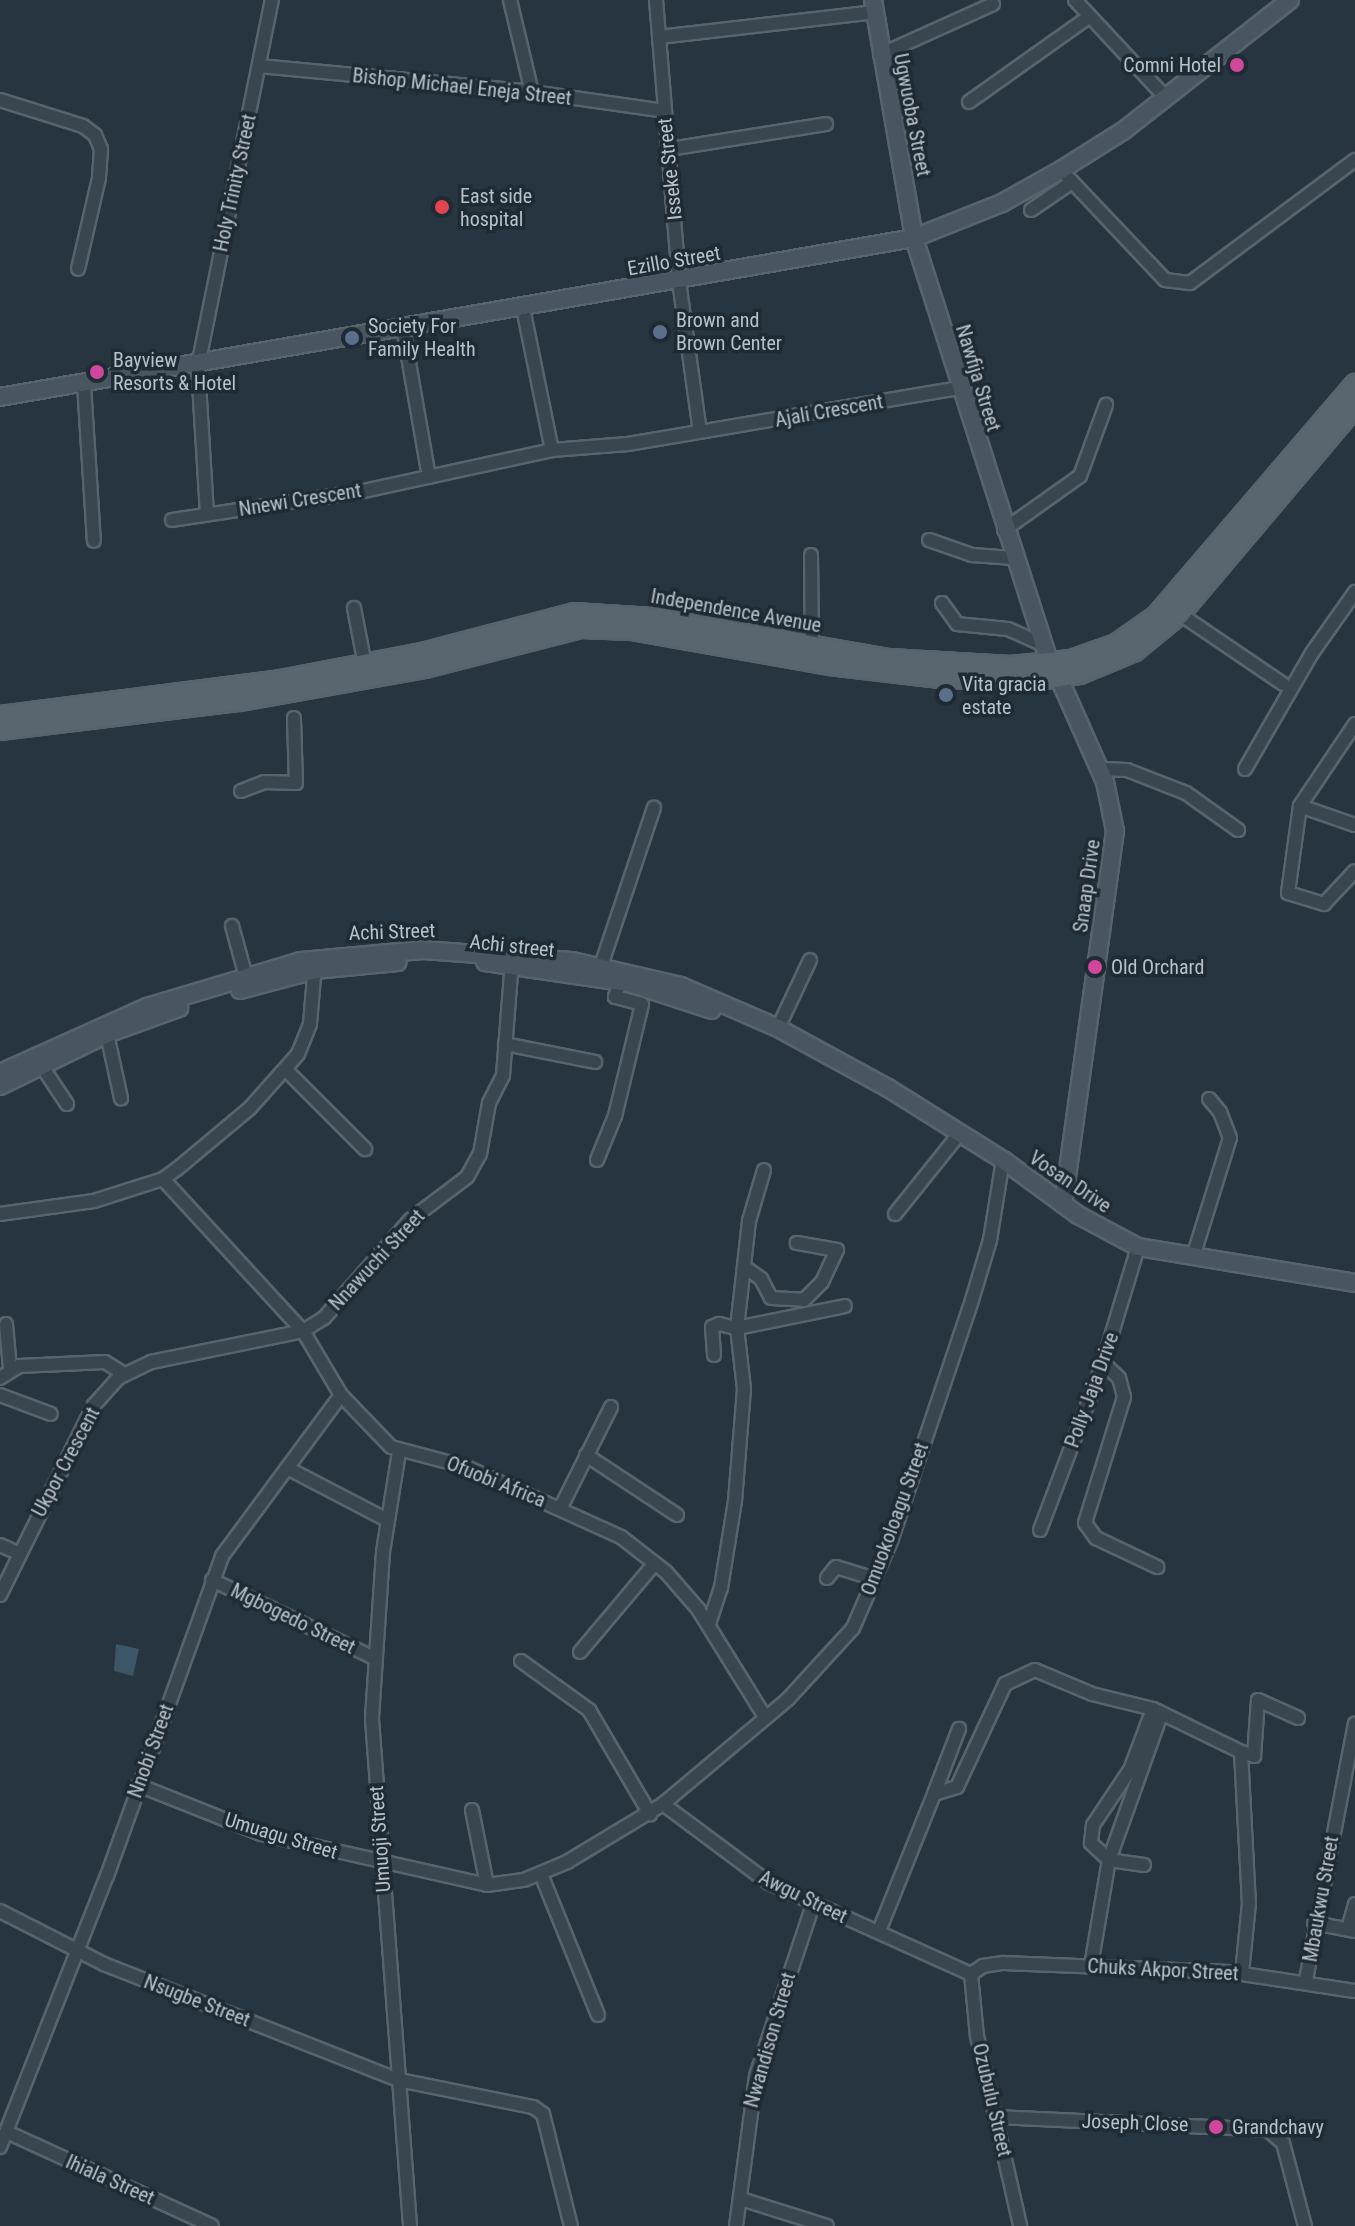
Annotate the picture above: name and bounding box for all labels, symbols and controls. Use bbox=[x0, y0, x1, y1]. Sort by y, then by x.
street label: Ugwuoba Street bbox=[888, 52, 936, 178]
place label: Comni Hotel bbox=[1123, 53, 1221, 77]
marker: Comni Hotel bbox=[1228, 56, 1246, 74]
street label: Bishop Michael Eneja Street bbox=[351, 64, 573, 110]
street label: Holy Trinity Street bbox=[209, 112, 261, 254]
street label: Isseke Street bbox=[653, 117, 687, 221]
place label: East side hospital bbox=[460, 184, 532, 231]
marker: East side hospital bbox=[431, 196, 453, 218]
street label: Ezillo Street bbox=[626, 241, 722, 281]
place label: Brown and Brown Center bbox=[676, 308, 782, 355]
place label: Society For Family Health bbox=[368, 314, 476, 361]
street label: Nawfija Street bbox=[950, 322, 1006, 434]
marker: Brown and Brown Center bbox=[651, 323, 669, 341]
marker: Society For Family Health bbox=[343, 329, 361, 347]
place label: Bayview Resorts & Hotel bbox=[113, 348, 236, 395]
marker: Bayview Resorts & Hotel bbox=[88, 363, 106, 381]
street label: Ajali Crescent bbox=[773, 390, 885, 432]
street label: Nnewi Crescent bbox=[237, 478, 363, 522]
street label: Independence Avenue bbox=[649, 584, 823, 638]
place label: Vita gracia estate bbox=[962, 672, 1046, 719]
marker: Vita gracia estate bbox=[937, 686, 955, 704]
street label: Snaap Drive bbox=[1069, 838, 1105, 934]
street label: Achi Street bbox=[348, 918, 436, 946]
street label: Achi street bbox=[468, 930, 556, 962]
place label: Old Orchard bbox=[1111, 955, 1204, 979]
marker: Old Orchard bbox=[1086, 958, 1104, 976]
street label: Vosan Drive bbox=[1024, 1146, 1116, 1218]
street label: Nnawuchi Street bbox=[324, 1205, 430, 1315]
street label: Polly Jaja Drive bbox=[1060, 1329, 1124, 1451]
street label: Ukpor Crescent bbox=[27, 1403, 105, 1521]
street label: Omuokoloagu Street bbox=[856, 1439, 934, 1599]
street label: Ofuobi Africa bbox=[443, 1451, 549, 1513]
street label: Mgbogedo Street bbox=[227, 1579, 359, 1659]
street label: Nnobi Street bbox=[123, 1701, 179, 1801]
street label: Umuoji Street bbox=[364, 1785, 396, 1893]
street label: Umuagu Street bbox=[222, 1807, 340, 1865]
street label: Mbaukwu Street bbox=[1298, 1834, 1344, 1964]
street label: Awgu Street bbox=[755, 1865, 851, 1929]
street label: Chuks Akpor Street bbox=[1087, 1954, 1239, 1986]
street label: Nsugbe Street bbox=[141, 1970, 253, 2032]
street label: Nwandison Street bbox=[739, 1970, 801, 2110]
street label: Ozubulu Street bbox=[967, 2041, 1017, 2159]
street label: Joseph Close bbox=[1081, 2109, 1189, 2137]
place label: Grandchavy bbox=[1232, 2115, 1324, 2139]
marker: Grandchavy bbox=[1207, 2118, 1225, 2136]
street label: Ihiala Street bbox=[62, 2150, 158, 2210]

